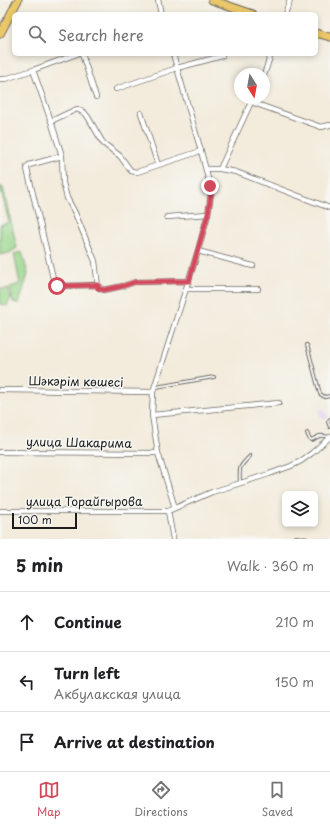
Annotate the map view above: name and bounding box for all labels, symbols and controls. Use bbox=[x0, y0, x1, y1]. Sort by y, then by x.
search box bbox=[12, 12, 318, 56]
icon: search bbox=[26, 23, 48, 45]
text: Search here bbox=[58, 23, 144, 46]
north arrow bbox=[234, 68, 270, 104]
route end bbox=[201, 177, 219, 195]
route start bbox=[48, 277, 66, 295]
street label: Шәкәрім көшесі bbox=[28, 371, 124, 391]
street label: улица Шакарима bbox=[26, 432, 133, 452]
map controls bbox=[282, 491, 318, 527]
button: layers bbox=[282, 491, 318, 527]
street label: улица Торайгырова bbox=[26, 492, 143, 510]
scale bar bbox=[12, 511, 77, 530]
text: 100 m bbox=[18, 511, 52, 528]
text: 5 min bbox=[16, 552, 63, 578]
text: Walk · 360 m bbox=[227, 556, 314, 575]
text: Continue bbox=[54, 610, 122, 633]
icon: ahead bbox=[16, 611, 38, 633]
text: 210 m bbox=[275, 612, 314, 631]
text: Turn left bbox=[54, 661, 120, 684]
icon: left bbox=[16, 671, 38, 693]
text: 150 m bbox=[275, 672, 314, 691]
text: Акбулакская улица bbox=[54, 684, 181, 703]
text: Arrive at destination bbox=[54, 730, 215, 753]
icon: arrive bbox=[16, 731, 38, 753]
tab: Map bbox=[37, 779, 60, 820]
tab: Directions bbox=[134, 779, 188, 820]
tab: Saved bbox=[262, 779, 293, 820]

